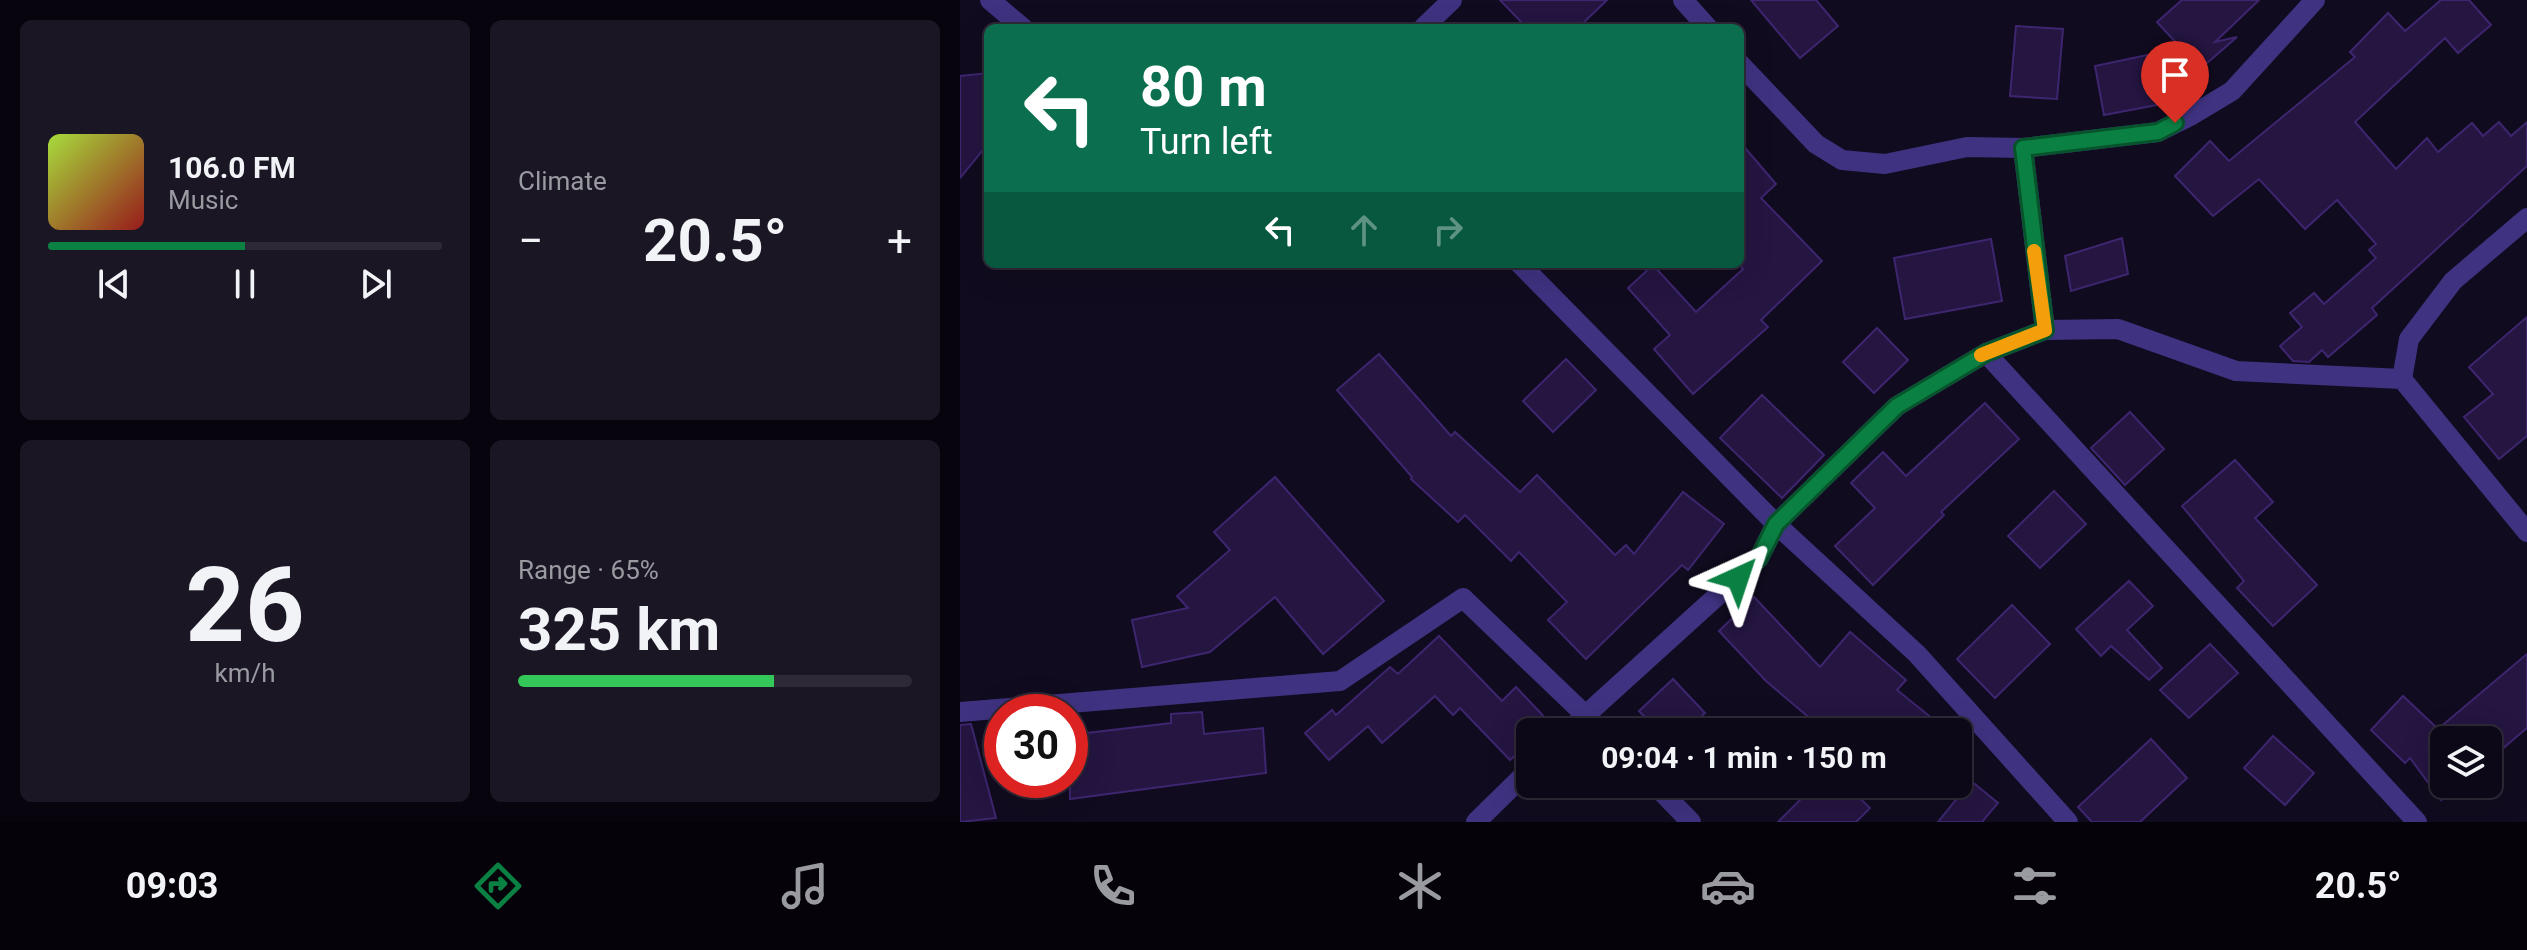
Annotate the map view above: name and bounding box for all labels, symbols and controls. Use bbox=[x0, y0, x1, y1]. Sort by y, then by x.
pin bbox=[2141, 41, 2209, 123]
icon: arrive bbox=[2153, 53, 2197, 97]
text: 80 m bbox=[1140, 54, 1267, 120]
icon: left bbox=[1008, 56, 1112, 160]
text: Turn left bbox=[1140, 121, 1273, 163]
text: 106.0 FM bbox=[168, 150, 296, 185]
text: Climate bbox=[518, 166, 607, 196]
text: Music bbox=[168, 185, 238, 215]
text: 20.5° bbox=[643, 205, 787, 276]
icon: left bbox=[1258, 208, 1302, 252]
icon: ahead bbox=[1342, 208, 1386, 252]
icon: right bbox=[1426, 208, 1470, 252]
text: − bbox=[518, 215, 543, 267]
text: + bbox=[887, 215, 912, 267]
icon: previous bbox=[92, 262, 136, 306]
icon: pause bbox=[223, 262, 267, 306]
icon: next bbox=[354, 262, 398, 306]
position arrow bbox=[1696, 536, 1780, 620]
text: 26 bbox=[185, 545, 305, 666]
text: Range · 65% bbox=[518, 555, 659, 585]
text: 325 km bbox=[518, 594, 720, 665]
text: km/h bbox=[214, 658, 276, 688]
speed limit sign: 30 bbox=[984, 694, 1088, 798]
map controls bbox=[2430, 726, 2502, 798]
button: layers bbox=[2430, 726, 2502, 798]
text: 09:04 · 1 min · 150 m bbox=[1601, 740, 1887, 775]
icon: directions bbox=[470, 858, 526, 914]
icon: music bbox=[777, 858, 833, 914]
icon: phone bbox=[1085, 858, 1141, 914]
icon: climate bbox=[1392, 858, 1448, 914]
icon: car bbox=[1700, 858, 1756, 914]
icon: filters bbox=[2007, 858, 2063, 914]
text: 09:03 bbox=[126, 865, 219, 907]
text: 20.5° bbox=[2315, 865, 2401, 907]

